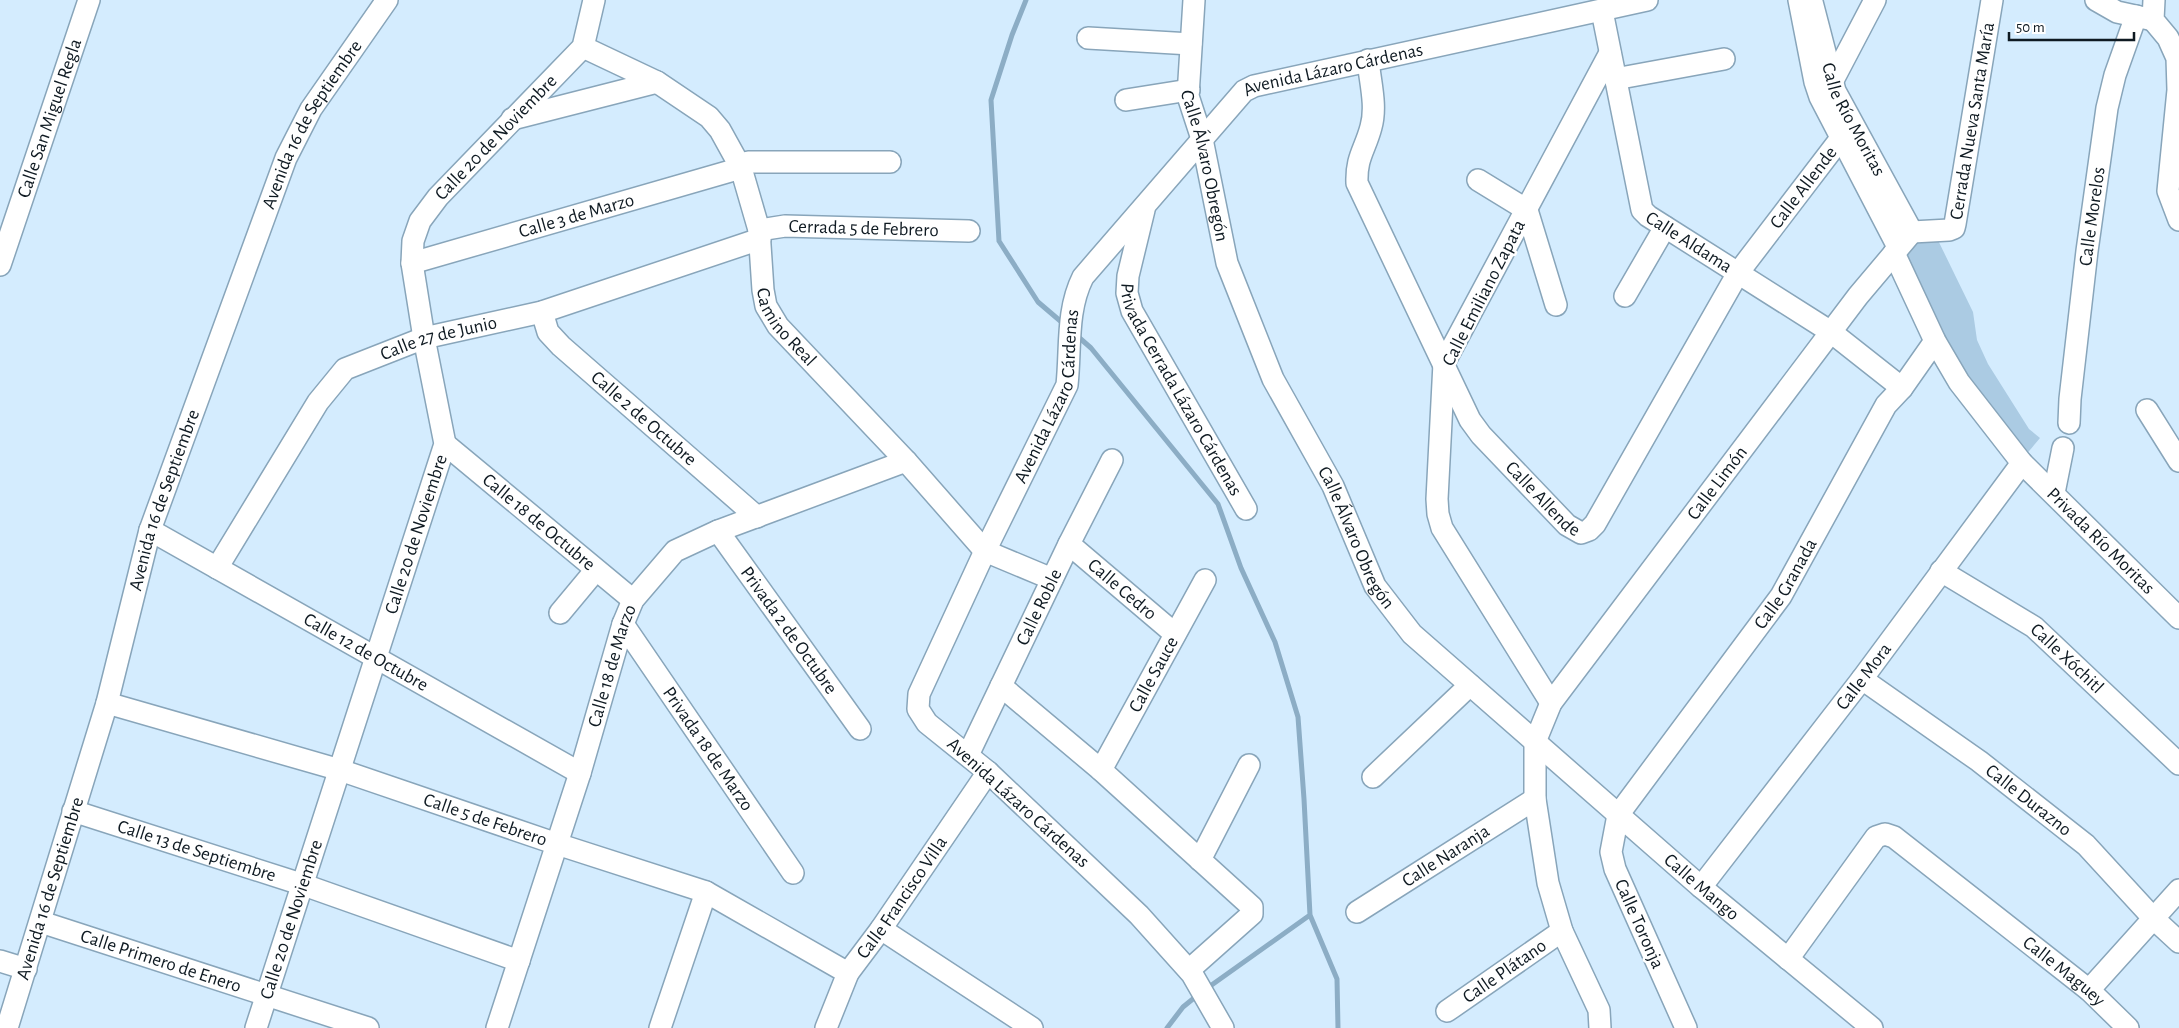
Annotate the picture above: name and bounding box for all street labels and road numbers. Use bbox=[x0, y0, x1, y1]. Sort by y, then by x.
street label: Cerrada Nueva Santa María bbox=[1946, 21, 1998, 221]
street label: Calle San Miguel Regla bbox=[14, 36, 85, 200]
street label: Avenida 16 de Septiembre bbox=[259, 37, 365, 211]
street label: Avenida Lázaro Cárdenas bbox=[1240, 40, 1425, 100]
street label: Calle Río Moritas bbox=[1819, 61, 1889, 179]
street label: Calle 20 de Noviembre bbox=[431, 71, 560, 204]
street label: Calle Álvaro Obregón bbox=[1178, 90, 1232, 243]
street label: Calle Allende bbox=[1766, 143, 1840, 232]
street label: Calle Morelos bbox=[2076, 166, 2108, 267]
street label: Calle 3 de Marzo bbox=[516, 190, 636, 241]
street label: Calle Aldama bbox=[1642, 208, 1736, 276]
street label: Cerrada 5 de Febrero bbox=[788, 217, 939, 240]
street label: Calle Emiliano Zapata bbox=[1439, 217, 1529, 369]
street label: Privada Cerrada Lázaro Cárdenas bbox=[1118, 282, 1246, 499]
street label: Camino Real bbox=[753, 286, 820, 370]
street label: Avenida Lázaro Cárdenas bbox=[1011, 308, 1082, 486]
street label: Calle 27 de Junio bbox=[378, 313, 499, 364]
street label: Calle 2 de Octubre bbox=[587, 367, 700, 469]
street label: Avenida 16 de Septiembre bbox=[126, 407, 203, 593]
street label: Calle Limón bbox=[1683, 443, 1751, 523]
street label: Calle 20 de Noviembre bbox=[381, 452, 450, 616]
street label: Calle Allende bbox=[1502, 458, 1583, 540]
street label: Calle Álvaro Obregón bbox=[1314, 463, 1398, 612]
street label: Calle 18 de Octubre bbox=[479, 470, 599, 574]
street label: Privada Río Moritas bbox=[2043, 484, 2158, 598]
street label: Calle Granada bbox=[1750, 535, 1820, 633]
street label: Calle Cedro bbox=[1084, 555, 1160, 624]
street label: Privada 2 de Octubre bbox=[737, 563, 841, 697]
street label: Calle Roble bbox=[1012, 566, 1065, 648]
street label: Calle 18 de Marzo bbox=[584, 602, 640, 729]
street label: Calle 12 de Octubre bbox=[300, 609, 431, 695]
street label: Calle Xóchitl bbox=[2027, 619, 2107, 697]
street label: Calle Sauce bbox=[1125, 633, 1182, 715]
street label: Calle Mora bbox=[1832, 639, 1895, 713]
street label: Privada 18 de Marzo bbox=[659, 683, 757, 814]
street label: Avenida Lázaro Cárdenas bbox=[943, 734, 1093, 872]
street label: Calle Durazno bbox=[1982, 761, 2075, 839]
street label: Calle 5 de Febrero bbox=[421, 790, 549, 849]
street label: Avenida 16 de Septiembre bbox=[13, 795, 87, 982]
street label: Calle 13 de Septiembre bbox=[115, 816, 278, 885]
street label: Calle Naranja bbox=[1399, 821, 1493, 890]
street label: Calle Francisco Villa bbox=[853, 833, 951, 962]
street label: Calle 20 de Noviembre bbox=[256, 837, 326, 1002]
street label: Calle Mango bbox=[1661, 850, 1743, 924]
street label: Calle Toronja bbox=[1611, 876, 1667, 972]
street label: Calle Primero de Enero bbox=[78, 926, 244, 996]
street label: Calle Maguey bbox=[2019, 933, 2109, 1010]
street label: Calle Plátano bbox=[1459, 935, 1550, 1007]

